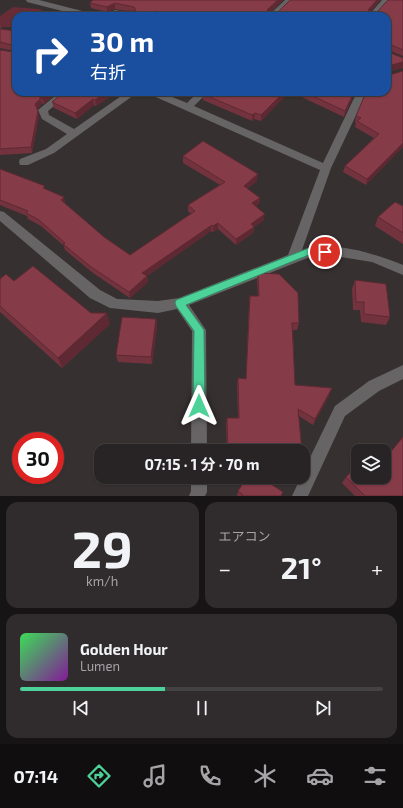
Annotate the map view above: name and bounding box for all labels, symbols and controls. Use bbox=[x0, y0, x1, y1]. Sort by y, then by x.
text: 30 m bbox=[90, 24, 154, 58]
icon: right bbox=[24, 28, 76, 80]
text: 右折 bbox=[90, 61, 126, 83]
pin bbox=[308, 235, 342, 269]
icon: arrive bbox=[314, 241, 336, 263]
position arrow bbox=[178, 385, 220, 427]
speed limit sign: 30 bbox=[12, 432, 64, 484]
map controls bbox=[351, 444, 391, 484]
button: layers bbox=[351, 444, 391, 484]
text: 07:15 · 1 分 · 70 m bbox=[144, 455, 260, 473]
text: 29 bbox=[72, 516, 133, 578]
text: エアコン bbox=[219, 528, 271, 544]
text: 21° bbox=[281, 549, 321, 585]
text: − bbox=[219, 555, 231, 581]
text: + bbox=[371, 555, 383, 581]
text: km/h bbox=[86, 573, 118, 589]
text: Golden Hour bbox=[80, 640, 168, 658]
text: Lumen bbox=[80, 658, 120, 674]
icon: previous bbox=[70, 697, 92, 719]
icon: pause bbox=[191, 697, 213, 719]
icon: next bbox=[312, 697, 334, 719]
icon: directions bbox=[85, 762, 113, 790]
icon: music bbox=[141, 762, 169, 790]
icon: phone bbox=[196, 762, 224, 790]
icon: climate bbox=[251, 762, 279, 790]
icon: car bbox=[306, 762, 334, 790]
icon: filters bbox=[361, 762, 389, 790]
text: 07:14 bbox=[14, 765, 58, 787]

